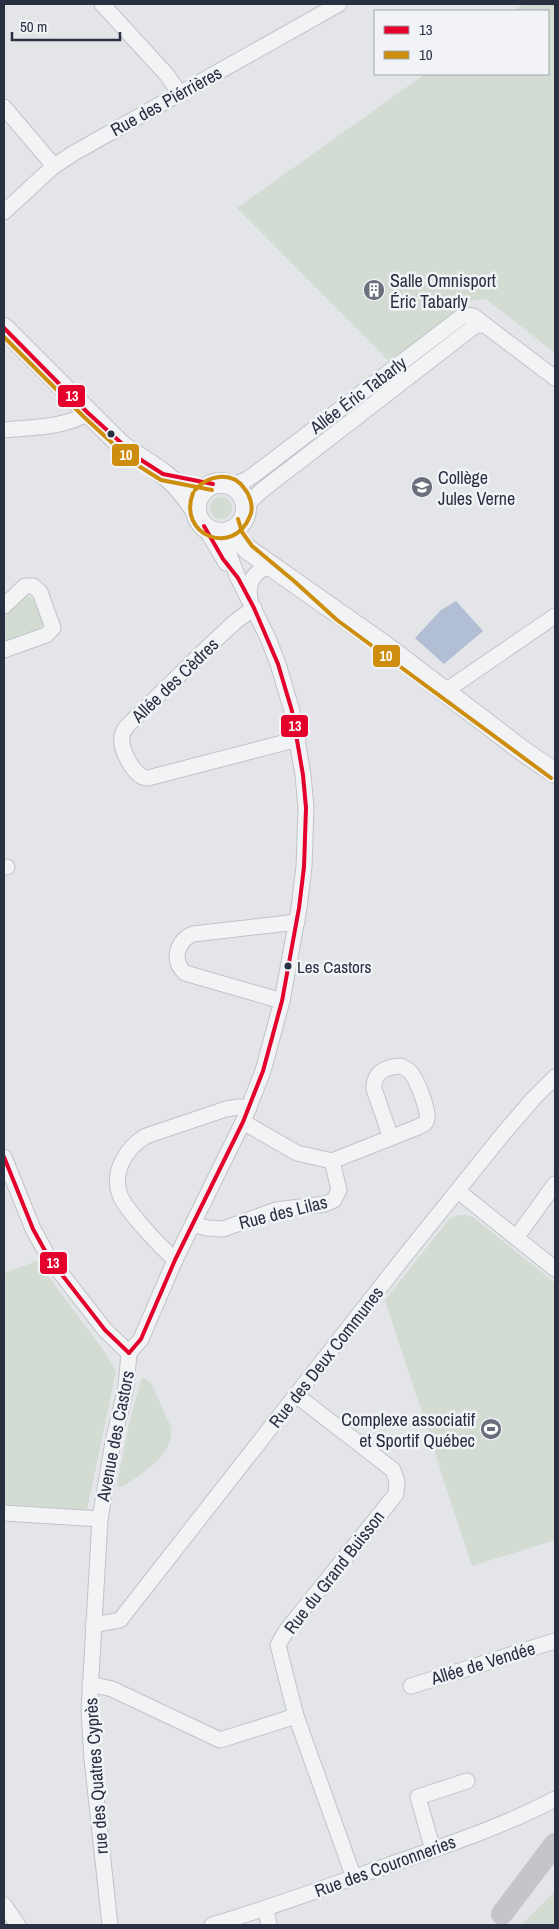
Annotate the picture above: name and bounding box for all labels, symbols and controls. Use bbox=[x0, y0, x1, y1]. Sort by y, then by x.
scale bar bbox=[12, 10, 120, 42]
legend bbox=[374, 10, 549, 75]
text: 50 m bbox=[20, 16, 47, 37]
text: 13 bbox=[419, 19, 433, 40]
text: 10 bbox=[419, 44, 433, 65]
street label: Rue des Piérrières bbox=[106, 60, 226, 142]
place label: Salle Omnisport Éric Tabarly bbox=[390, 268, 496, 314]
building icon: Salle Omnisport Éric Tabarly bbox=[362, 278, 386, 302]
street label: Allée Éric Tabarly bbox=[304, 350, 412, 440]
line badge: 13 bbox=[57, 384, 86, 408]
text: 13 bbox=[66, 387, 78, 405]
unlabelled marker bbox=[106, 429, 116, 439]
line badge: 10 bbox=[111, 443, 140, 467]
text: 10 bbox=[120, 446, 132, 464]
place label: Collège Jules Verne bbox=[438, 465, 515, 511]
school or university icon: Collège Jules Verne bbox=[410, 475, 434, 499]
street label: Allée des Cèdres bbox=[125, 632, 224, 729]
line badge: 10 bbox=[372, 644, 401, 668]
text: 10 bbox=[380, 647, 392, 665]
line badge: 13 bbox=[280, 714, 309, 738]
text: 13 bbox=[289, 717, 301, 735]
place label: Les Castors bbox=[297, 955, 371, 978]
marker: Les Castors bbox=[283, 961, 293, 971]
street label: Rue des Lilas bbox=[236, 1189, 330, 1235]
line badge: 13 bbox=[39, 1251, 68, 1275]
text: 13 bbox=[47, 1254, 59, 1272]
street label: Rue des Deux Communes bbox=[263, 1281, 389, 1433]
street label: Avenue des Castors bbox=[90, 1368, 140, 1504]
place label: Complexe associatif et Sportif Québec bbox=[341, 1407, 476, 1453]
sports icon: Complexe associatif et Sportif Québec bbox=[479, 1417, 503, 1441]
street label: Rue du Grand Buisson bbox=[278, 1505, 390, 1639]
street label: Allée de Vendée bbox=[427, 1635, 538, 1691]
street label: rue des Quatres Cyprès bbox=[78, 1697, 114, 1855]
street label: Rue des Couronneries bbox=[311, 1829, 459, 1903]

